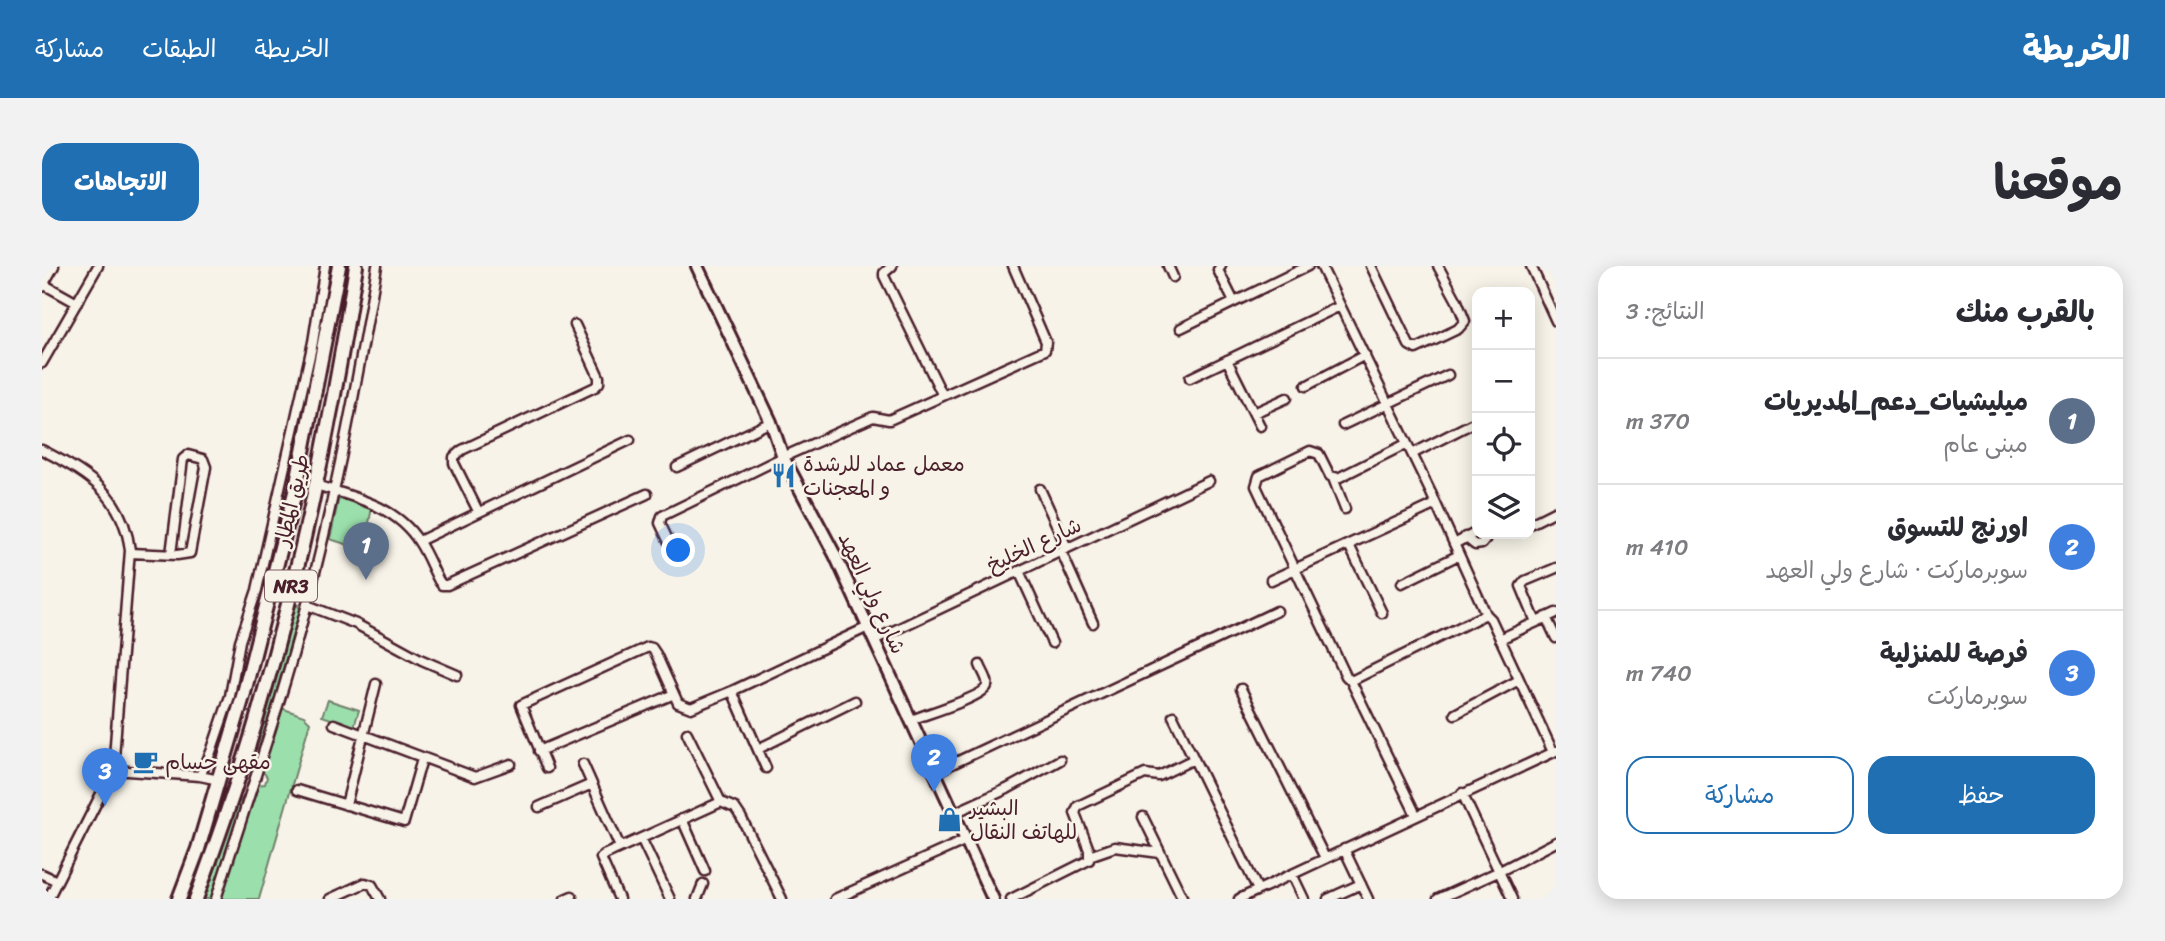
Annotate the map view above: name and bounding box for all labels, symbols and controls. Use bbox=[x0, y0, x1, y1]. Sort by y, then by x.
text: الخريطة bbox=[2023, 20, 2130, 78]
text: مشاركة bbox=[35, 28, 104, 70]
text: الطبقات bbox=[142, 28, 217, 70]
text: الخريطة bbox=[255, 28, 329, 70]
text: موقعنا bbox=[1993, 139, 2123, 226]
button: الاتجاهات bbox=[42, 143, 199, 221]
text: بالقرب منك bbox=[1956, 285, 2095, 339]
map controls bbox=[1472, 287, 1535, 539]
button: + bbox=[1472, 287, 1535, 350]
text: النتائج: 3 bbox=[1626, 291, 1705, 332]
button: − bbox=[1472, 350, 1535, 413]
text: ميليشيات_دعم_المديريات bbox=[1764, 378, 2028, 424]
text: 370 m bbox=[1626, 401, 1690, 442]
text: 1 bbox=[2067, 401, 2077, 442]
button: locate bbox=[1472, 413, 1535, 476]
text: مبنى عام bbox=[1943, 424, 2028, 465]
place label: معمل عماد للرشدة و المعجنات bbox=[803, 445, 965, 507]
street label: طريق المطار bbox=[263, 450, 321, 552]
restaurant icon: معمل عماد للرشدة و المعجنات bbox=[769, 462, 797, 490]
button: layers bbox=[1472, 476, 1535, 539]
text: اورنج للتسوق bbox=[1887, 504, 2028, 550]
street label: شارع الخليخ bbox=[980, 506, 1088, 584]
pin: 1 bbox=[343, 522, 389, 580]
street label: شارع ولي العهد bbox=[827, 526, 917, 660]
text: 410 m bbox=[1626, 527, 1688, 568]
text: 2 bbox=[2065, 527, 2079, 568]
your location bbox=[661, 533, 695, 567]
text: سوبرماركت · شارع ولي العهد bbox=[1765, 550, 2028, 591]
road number: NR3 bbox=[265, 570, 317, 602]
text: فرصة للمنزلية bbox=[1880, 630, 2028, 676]
text: 740 m bbox=[1626, 653, 1692, 694]
text: 3 bbox=[2066, 653, 2078, 694]
text: سوبرماركت bbox=[1927, 676, 2028, 717]
pin: 2 bbox=[911, 734, 957, 792]
place label: مقهى حسام bbox=[165, 743, 271, 781]
pin: 3 bbox=[82, 748, 128, 806]
cafe icon: مقهى حسام bbox=[131, 748, 159, 776]
button: مشاركة bbox=[1626, 756, 1854, 834]
button: حفظ bbox=[1868, 756, 2095, 834]
place label: البشير للهاتف النقال bbox=[968, 789, 1077, 851]
shop icon: البشير للهاتف النقال bbox=[936, 806, 964, 834]

